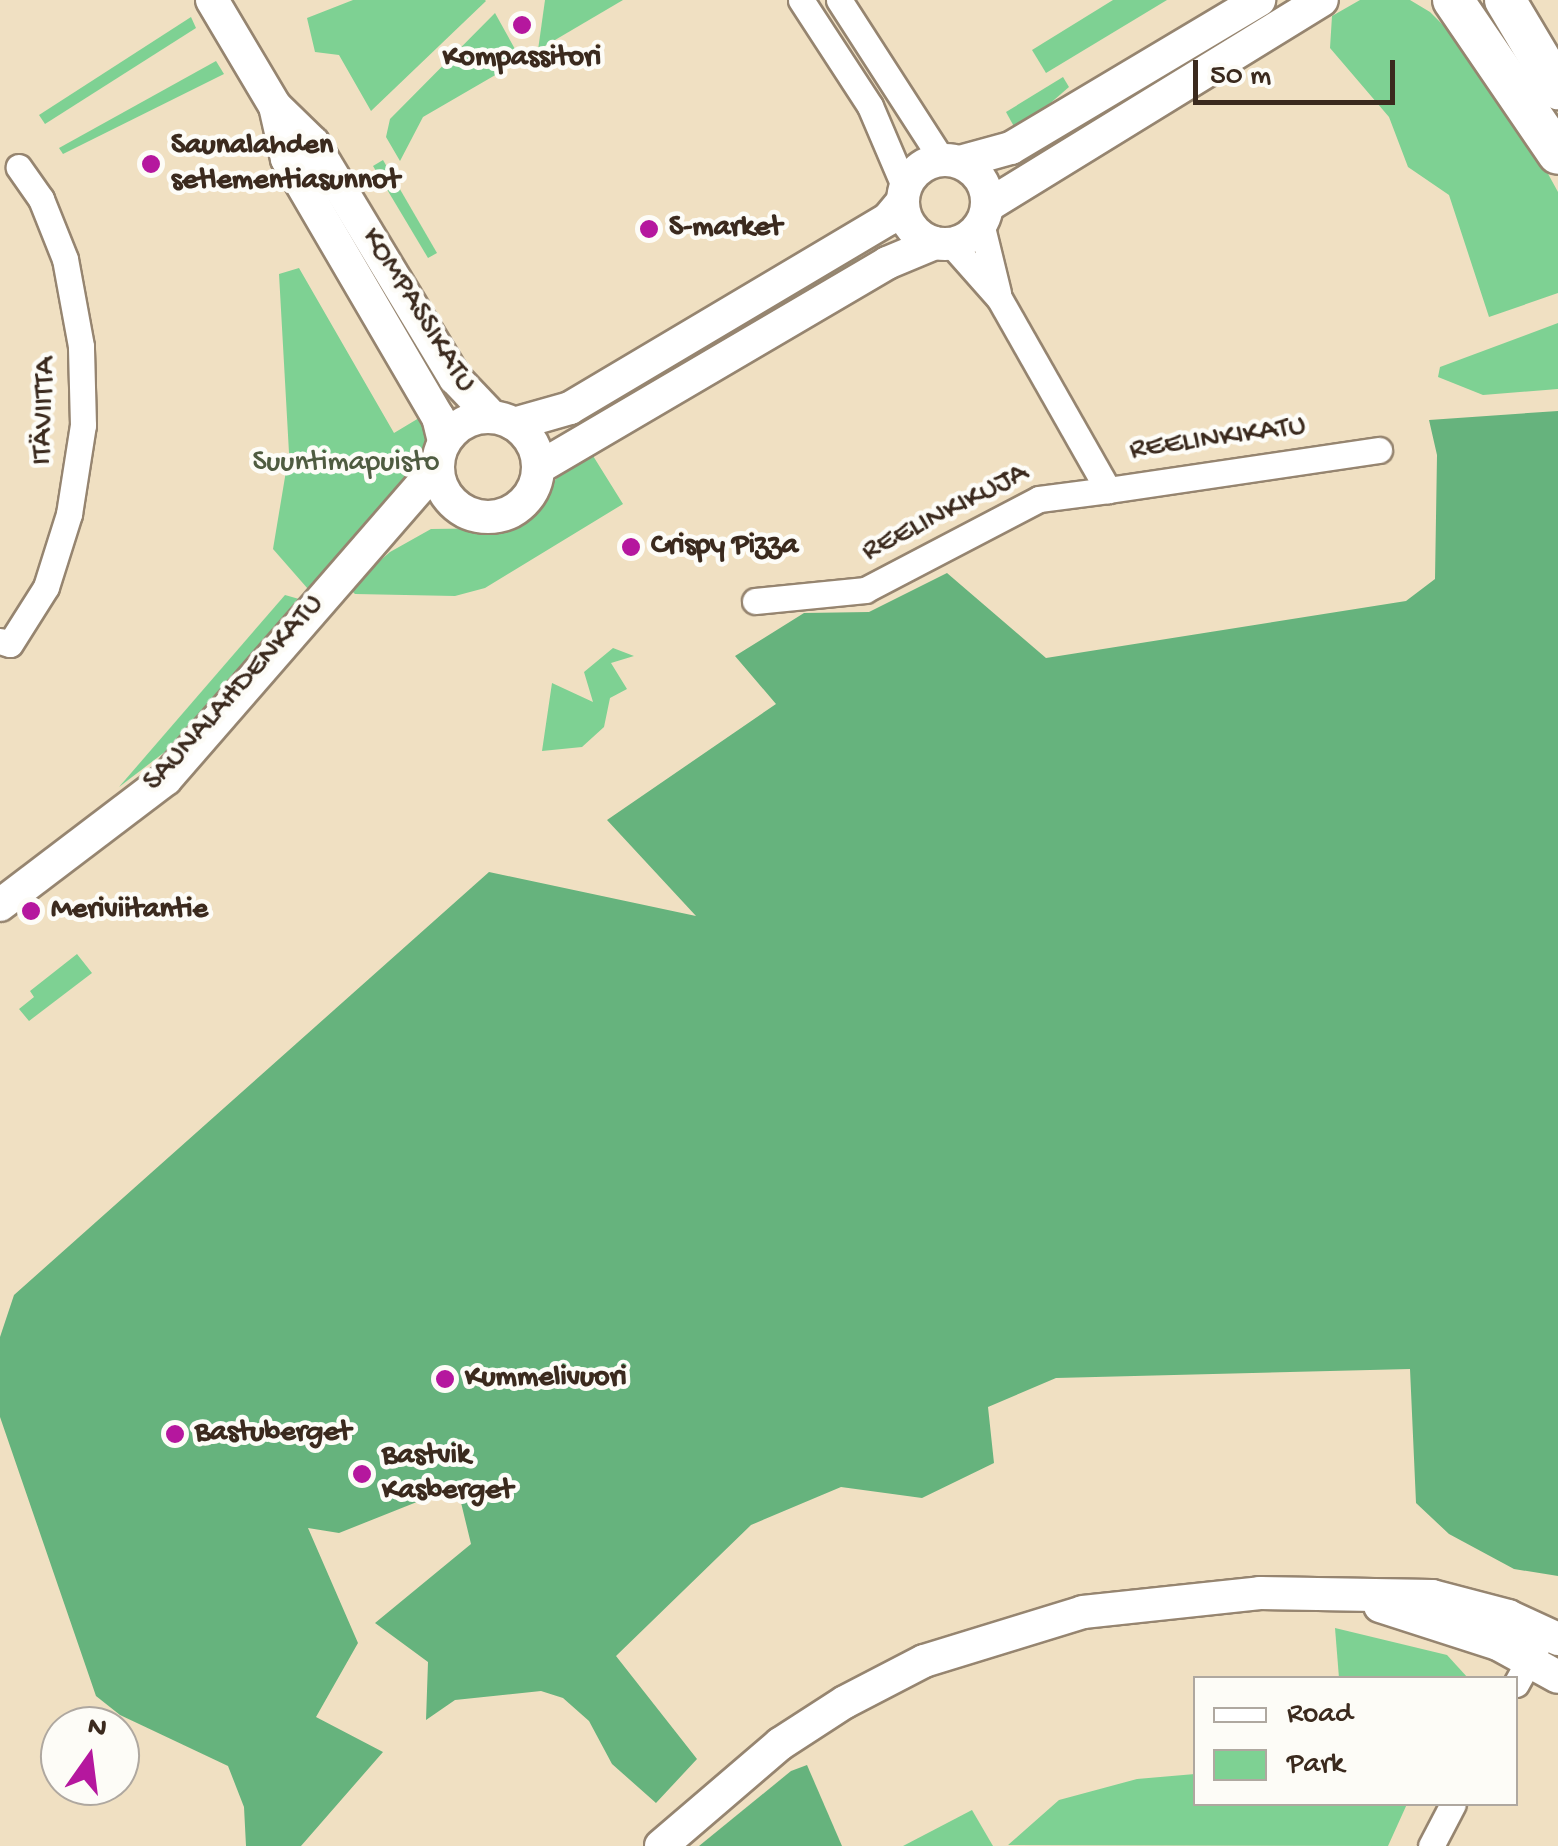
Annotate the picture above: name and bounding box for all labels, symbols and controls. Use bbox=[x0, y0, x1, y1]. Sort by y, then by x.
marker: Kompassitori bbox=[511, 14, 533, 36]
scale bar bbox=[1198, 40, 1400, 102]
place label: Kompassitori bbox=[443, 41, 601, 77]
text: 50 m bbox=[1210, 60, 1271, 95]
place label: Saunalahden setlementiasunnot bbox=[171, 129, 400, 200]
marker: Saunalahden setlementiasunnot bbox=[140, 153, 162, 175]
place label: S-market bbox=[669, 211, 782, 247]
marker: S-market bbox=[638, 218, 660, 240]
street label: KOMPASSIKATU bbox=[352, 222, 482, 400]
street label: ITÄVIITTA bbox=[26, 356, 66, 466]
street label: REELINKIKATU bbox=[1128, 410, 1308, 470]
park label: Suuntimapuisto bbox=[252, 446, 440, 482]
street label: REELINKIKUJA bbox=[857, 457, 1035, 571]
place label: Crispy Pizza bbox=[651, 529, 798, 565]
marker: Crispy Pizza bbox=[620, 536, 642, 558]
street label: SAUNALAHDENKATU bbox=[137, 588, 333, 800]
place label: Meriviitantie bbox=[51, 893, 208, 929]
marker: Meriviitantie bbox=[20, 900, 42, 922]
place label: Kummelivuori bbox=[465, 1361, 627, 1397]
marker: Kummelivuori bbox=[434, 1368, 456, 1390]
place label: Bastuberget bbox=[195, 1416, 351, 1452]
marker: Bastuberget bbox=[164, 1423, 186, 1445]
place label: Bastvik Kasberget bbox=[382, 1439, 513, 1510]
marker: Bastvik Kasberget bbox=[351, 1463, 373, 1485]
legend bbox=[1193, 1676, 1518, 1806]
text: Road bbox=[1287, 1698, 1353, 1733]
north arrow bbox=[40, 1706, 140, 1806]
text: N bbox=[84, 1710, 110, 1747]
text: Park bbox=[1287, 1748, 1344, 1783]

